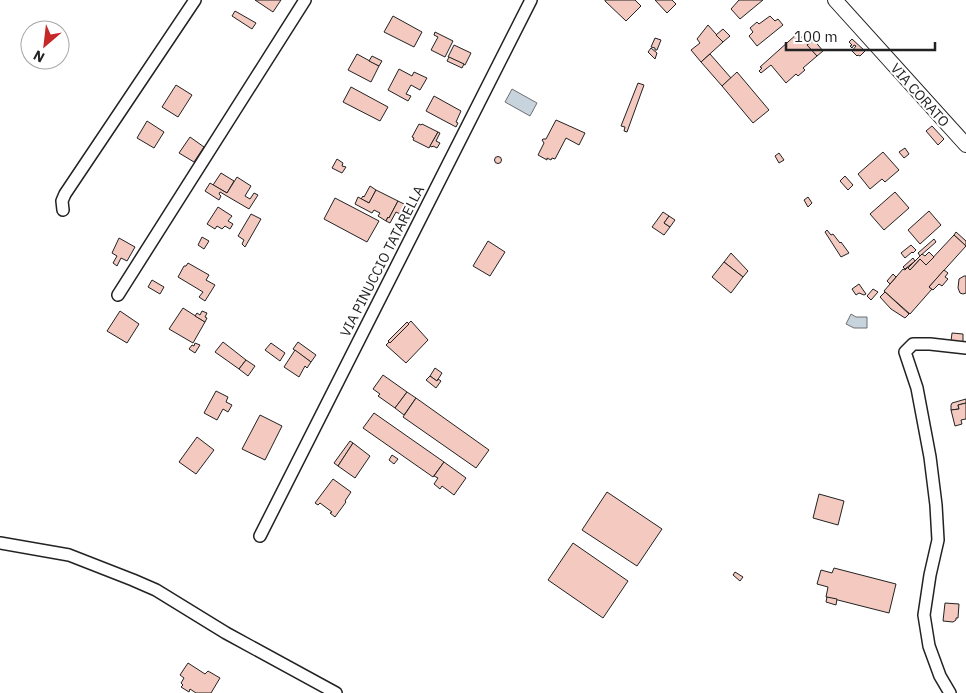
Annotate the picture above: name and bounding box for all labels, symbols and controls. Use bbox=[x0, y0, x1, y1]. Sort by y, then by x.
north arrow bbox=[20, 20, 70, 70]
scale bar bbox=[786, 20, 935, 52]
text: 100 m bbox=[794, 27, 838, 46]
text: N bbox=[30, 46, 48, 67]
street label: VIA CORATO bbox=[887, 59, 953, 131]
street label: VIA PINUCCIO TATARELLA bbox=[336, 182, 428, 340]

